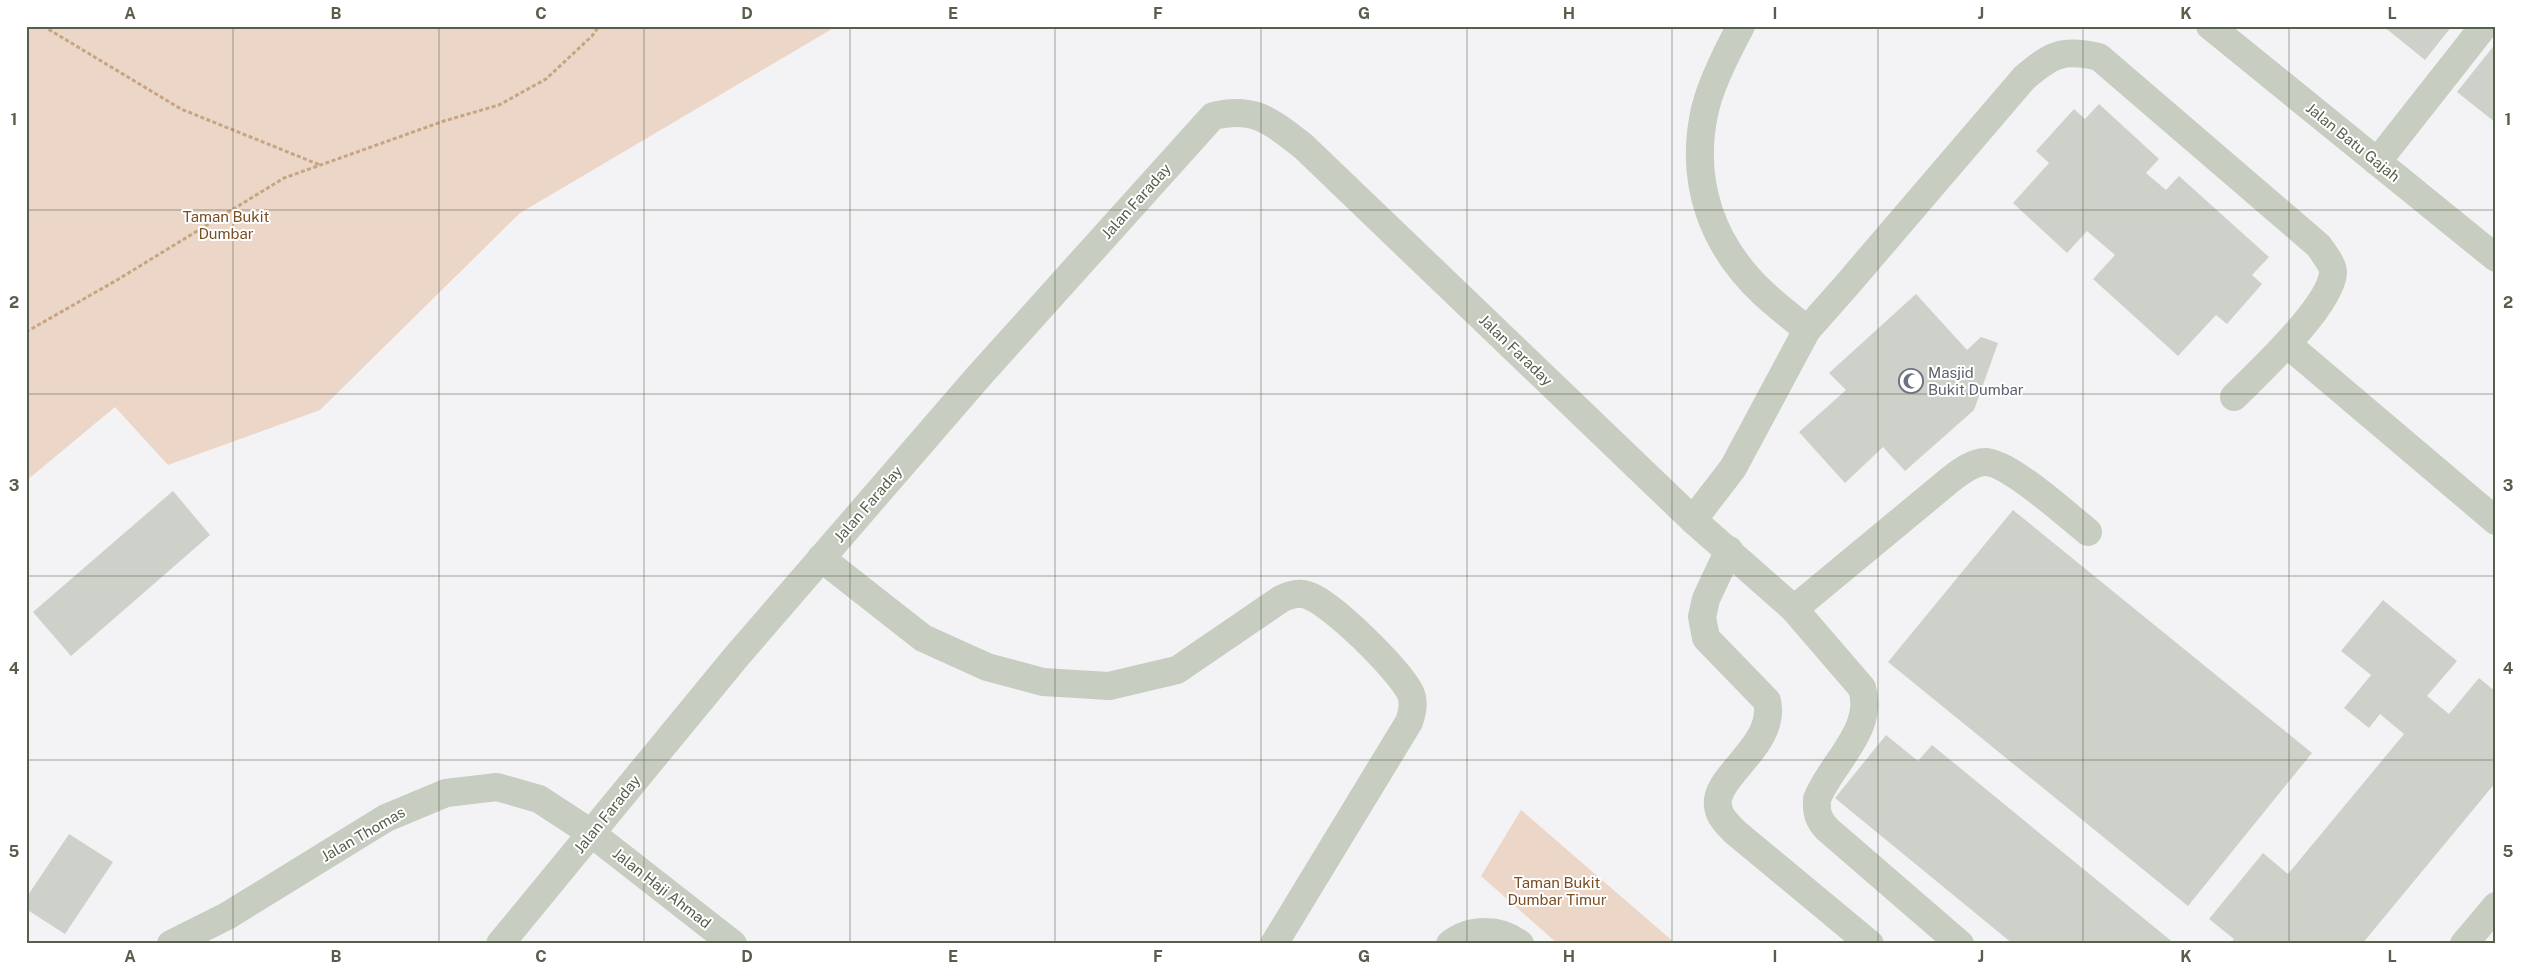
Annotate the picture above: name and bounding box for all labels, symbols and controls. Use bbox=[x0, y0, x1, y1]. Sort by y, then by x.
text: A bbox=[124, 4, 136, 23]
text: B bbox=[331, 4, 342, 23]
text: C bbox=[535, 4, 547, 23]
text: D bbox=[741, 4, 753, 23]
text: E bbox=[948, 4, 958, 23]
text: F bbox=[1153, 4, 1163, 23]
text: G bbox=[1358, 4, 1370, 23]
text: H bbox=[1563, 4, 1575, 23]
text: I bbox=[1773, 4, 1777, 23]
text: J bbox=[1978, 4, 1984, 23]
text: K bbox=[2180, 4, 2192, 23]
text: L bbox=[2387, 4, 2397, 23]
street label: Jalan Batu Gajah bbox=[2303, 99, 2403, 185]
text: 1 bbox=[11, 110, 17, 129]
text: 1 bbox=[2505, 110, 2511, 129]
street label: Jalan Faraday bbox=[1098, 160, 1174, 242]
park label: Taman Bukit Dumbar bbox=[183, 208, 270, 242]
text: 2 bbox=[9, 293, 19, 312]
text: 2 bbox=[2503, 293, 2513, 312]
street label: Jalan Faraday bbox=[1476, 311, 1556, 389]
place label: Masjid Bukit Dumbar bbox=[1928, 364, 2024, 398]
mosque icon: Masjid Bukit Dumbar bbox=[1898, 368, 1924, 394]
street label: Jalan Faraday bbox=[830, 463, 906, 545]
text: 3 bbox=[9, 476, 19, 495]
text: 3 bbox=[2503, 476, 2513, 495]
text: 4 bbox=[9, 659, 20, 678]
text: 4 bbox=[2503, 659, 2514, 678]
street label: Jalan Faraday bbox=[570, 772, 644, 856]
street label: Jalan Thomas bbox=[318, 803, 408, 865]
text: 5 bbox=[9, 842, 20, 861]
text: 5 bbox=[2503, 842, 2514, 861]
street label: Jalan Haji Ahmad bbox=[610, 844, 714, 932]
park label: Taman Bukit Dumbar Timur bbox=[1507, 874, 1607, 908]
text: A bbox=[124, 947, 136, 966]
text: B bbox=[331, 947, 342, 966]
text: C bbox=[535, 947, 547, 966]
text: D bbox=[741, 947, 753, 966]
text: E bbox=[948, 947, 958, 966]
text: F bbox=[1153, 947, 1163, 966]
text: G bbox=[1358, 947, 1370, 966]
text: H bbox=[1563, 947, 1575, 966]
text: I bbox=[1773, 947, 1777, 966]
text: J bbox=[1978, 947, 1984, 966]
text: K bbox=[2180, 947, 2192, 966]
text: L bbox=[2387, 947, 2397, 966]

